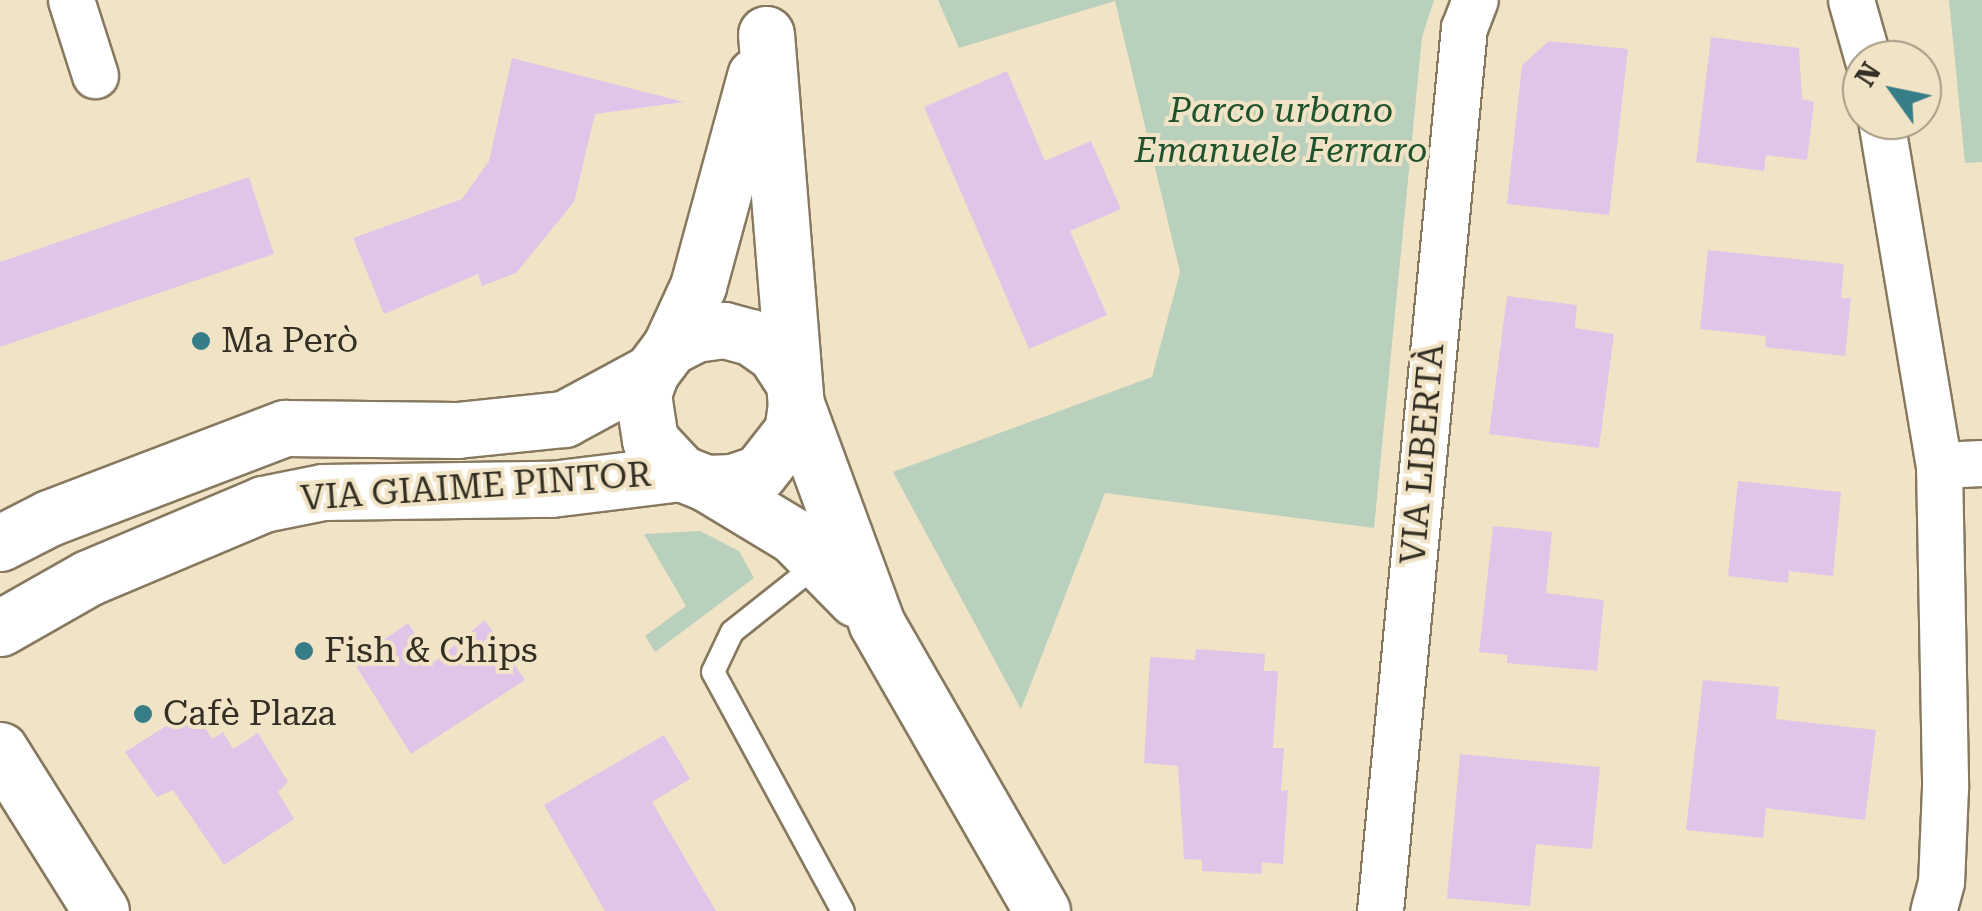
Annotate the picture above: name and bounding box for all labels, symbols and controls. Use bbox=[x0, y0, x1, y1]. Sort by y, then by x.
north arrow bbox=[1842, 40, 1942, 140]
text: N bbox=[1848, 56, 1888, 93]
park label: Parco urbano Emanuele Ferraro bbox=[1135, 90, 1427, 172]
place label: Ma Però bbox=[221, 320, 358, 362]
marker: Ma Però bbox=[190, 330, 212, 352]
street label: VIA LIBERTÀ bbox=[1392, 342, 1454, 566]
street label: VIA GIAIME PINTOR bbox=[299, 454, 653, 520]
place label: Fish & Chips bbox=[324, 630, 538, 672]
marker: Fish & Chips bbox=[293, 640, 315, 662]
place label: Cafè Plaza bbox=[163, 693, 336, 735]
marker: Cafè Plaza bbox=[132, 703, 154, 725]

